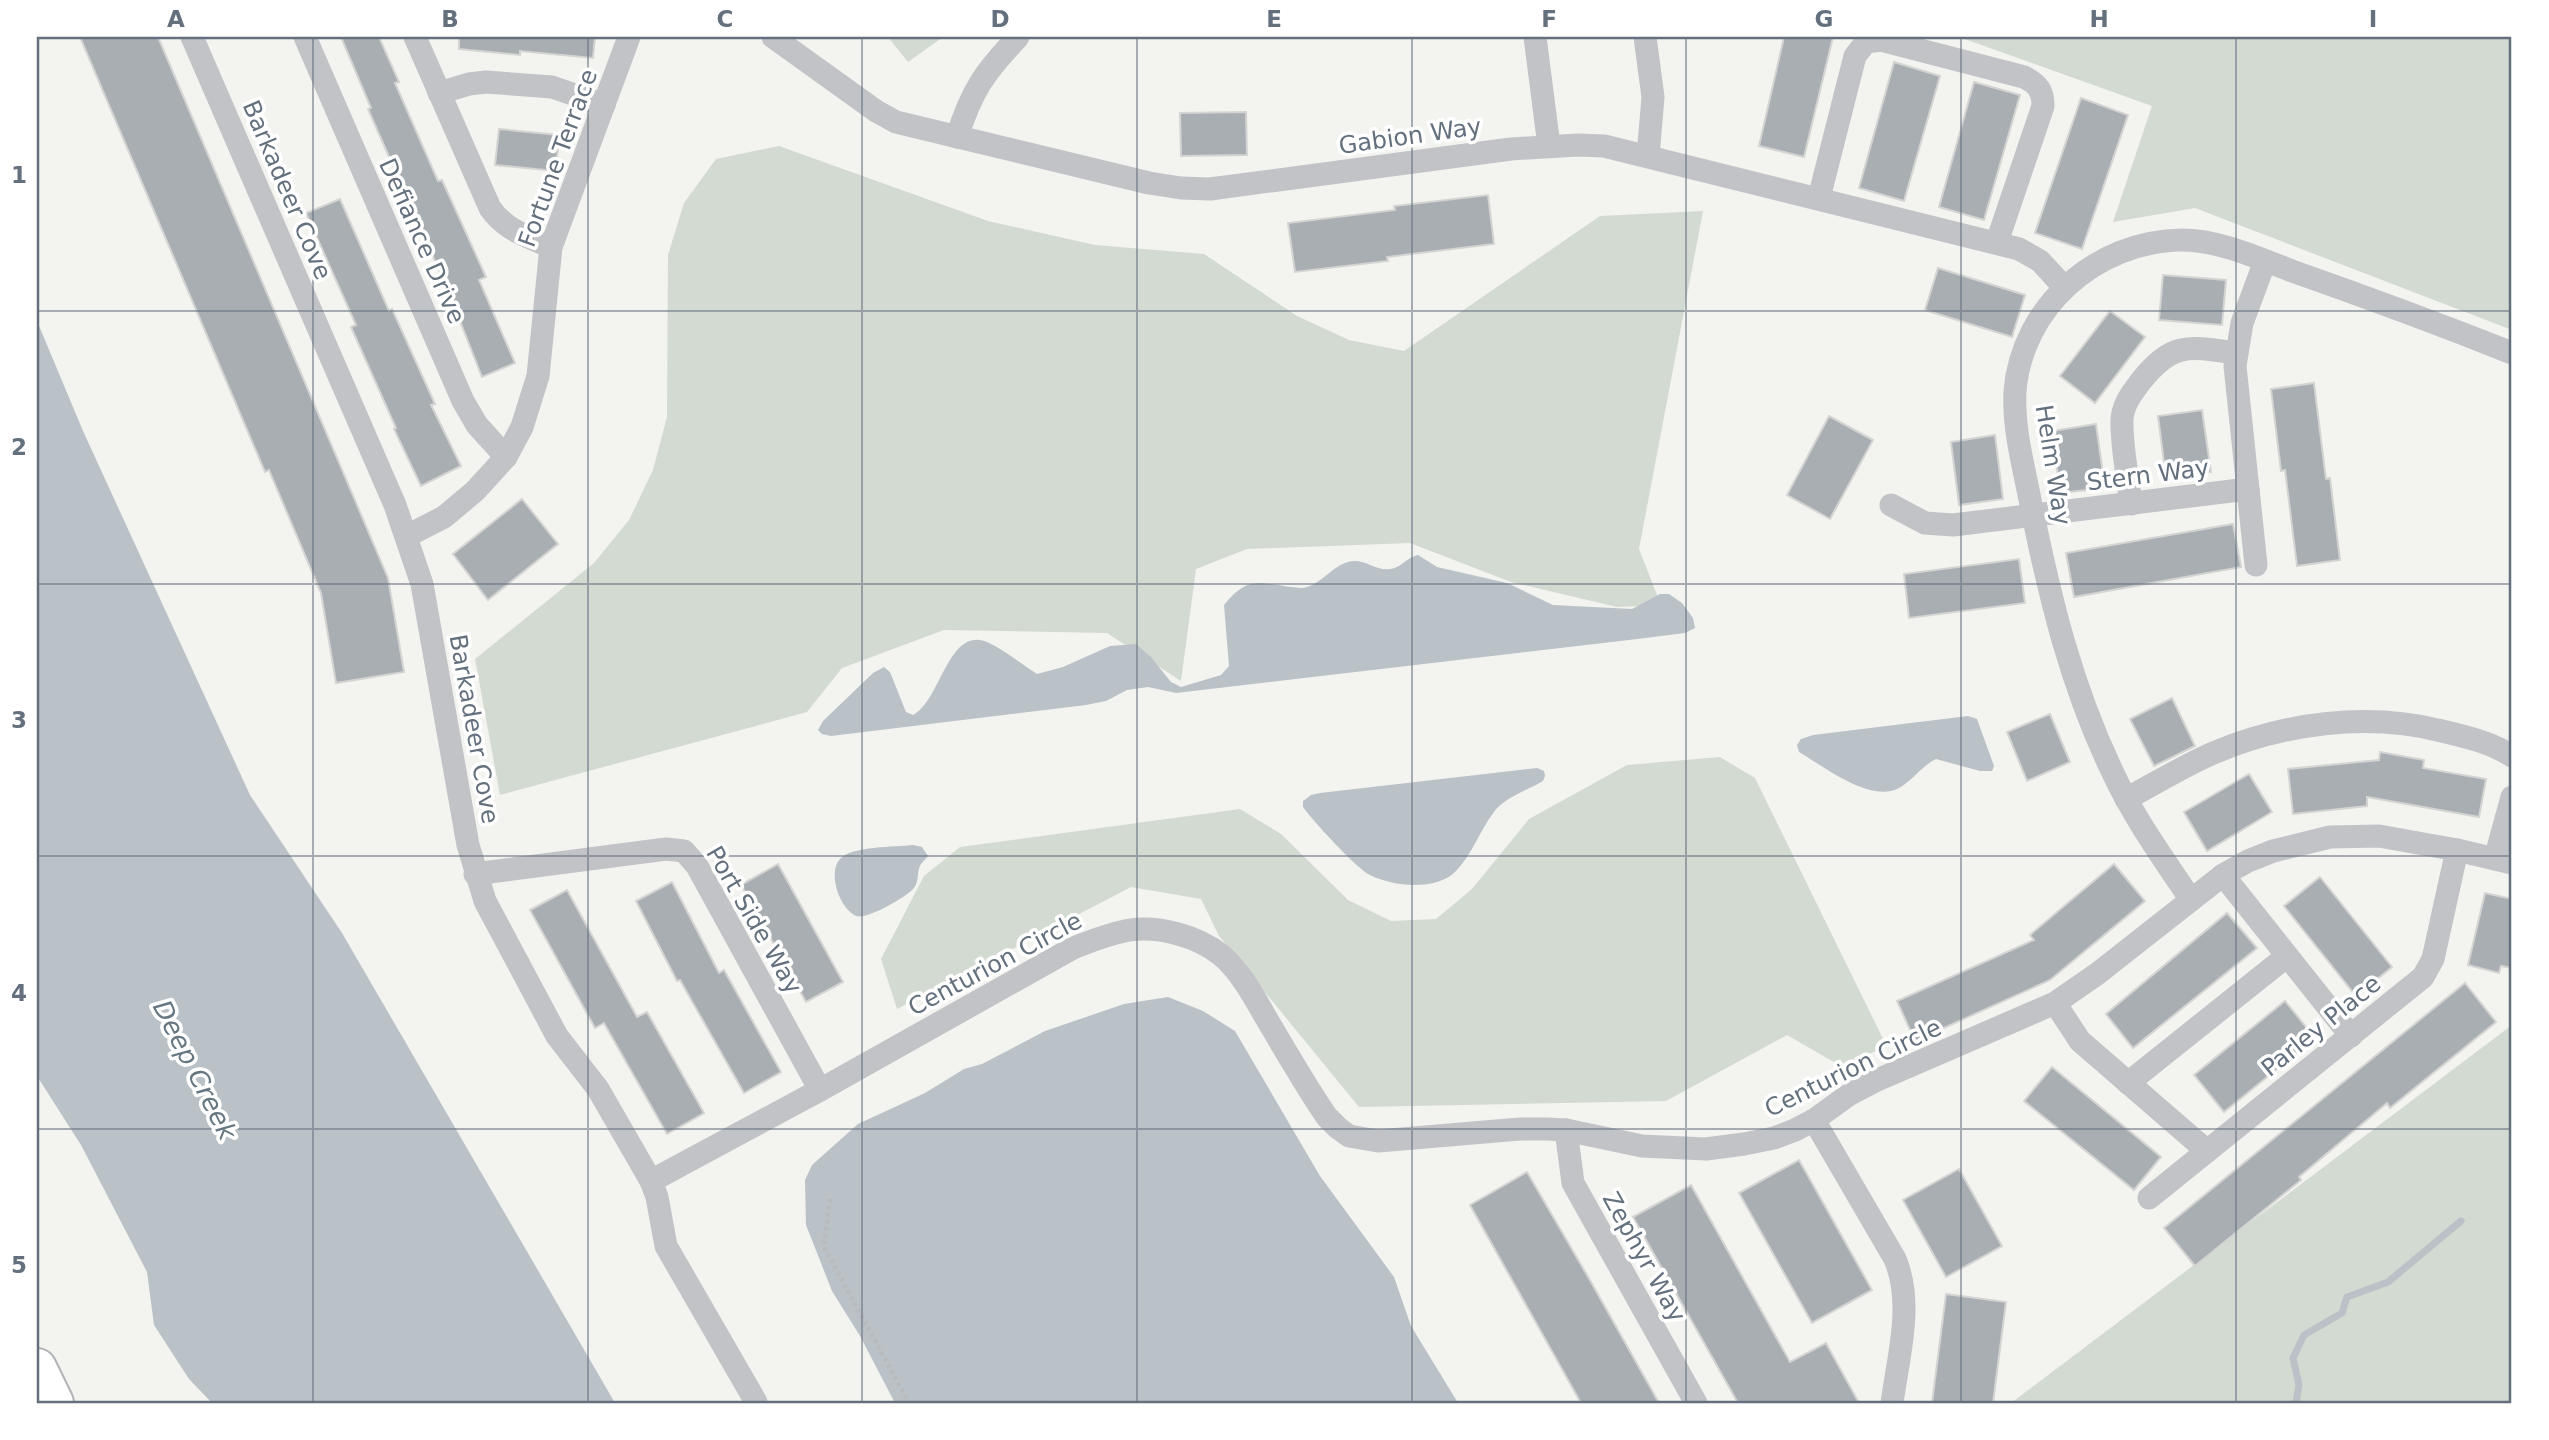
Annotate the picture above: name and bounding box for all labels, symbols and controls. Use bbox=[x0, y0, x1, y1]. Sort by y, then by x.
text: A bbox=[167, 6, 185, 32]
text: B bbox=[441, 6, 459, 32]
text: C bbox=[717, 6, 733, 32]
text: D bbox=[990, 6, 1010, 32]
text: E bbox=[1266, 6, 1282, 32]
text: F bbox=[1541, 6, 1557, 32]
text: G bbox=[1815, 6, 1833, 32]
text: H bbox=[2089, 6, 2109, 32]
text: I bbox=[2369, 6, 2377, 32]
street label: Fortune Terrace bbox=[513, 65, 603, 251]
street label: Barkadeer Cove bbox=[237, 96, 337, 284]
street label: Gabion Way bbox=[1337, 112, 1483, 160]
street label: Defiance Drive bbox=[373, 154, 471, 328]
text: 1 bbox=[11, 162, 27, 188]
street label: Helm Way bbox=[2030, 403, 2076, 527]
text: 2 bbox=[11, 434, 27, 460]
street label: Stern Way bbox=[2085, 454, 2211, 496]
street label: Barkadeer Cove bbox=[444, 632, 504, 826]
text: 3 bbox=[11, 707, 27, 733]
street label: Port Side Way bbox=[700, 841, 808, 999]
street label: Centurion Circle bbox=[903, 906, 1087, 1022]
street label: Parley Place bbox=[2256, 969, 2386, 1083]
text: 4 bbox=[11, 980, 27, 1006]
water label: Deep Creek bbox=[147, 995, 243, 1146]
street label: Centurion Circle bbox=[1760, 1013, 1946, 1123]
street label: Zephyr Way bbox=[1597, 1187, 1691, 1327]
text: 5 bbox=[11, 1252, 27, 1278]

